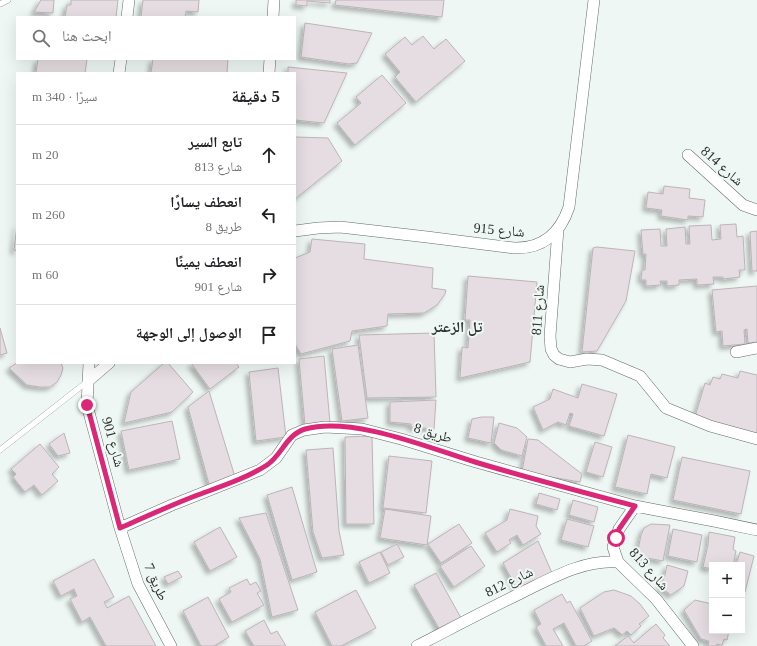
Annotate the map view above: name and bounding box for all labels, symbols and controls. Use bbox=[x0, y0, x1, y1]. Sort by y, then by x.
search box bbox=[16, 16, 296, 60]
icon: search bbox=[30, 27, 52, 49]
text: ابحث هنا bbox=[62, 28, 112, 44]
text: 5 دقيقة bbox=[232, 87, 280, 106]
text: سيرًا · 340 m bbox=[32, 89, 97, 104]
text: تابع السير bbox=[188, 134, 242, 150]
street label: شارع 814 bbox=[697, 143, 746, 190]
icon: ahead bbox=[258, 144, 280, 166]
text: 20 m bbox=[32, 147, 58, 162]
text: شارع 813 bbox=[195, 159, 242, 174]
text: انعطف يسارًا bbox=[170, 194, 242, 210]
icon: left bbox=[258, 204, 280, 226]
text: 260 m bbox=[32, 207, 65, 222]
text: طريق 8 bbox=[206, 219, 242, 234]
street label: شارع 915 bbox=[473, 220, 525, 242]
text: انعطف يمينًا bbox=[175, 254, 242, 270]
icon: right bbox=[258, 264, 280, 286]
text: 60 m bbox=[32, 267, 58, 282]
text: شارع 901 bbox=[195, 279, 242, 294]
street label: شارع 811 bbox=[529, 284, 549, 336]
district label: تل الزعتر bbox=[431, 319, 482, 336]
icon: arrive bbox=[258, 324, 280, 346]
text: الوصول إلى الوجهة bbox=[136, 325, 242, 341]
route end bbox=[78, 396, 96, 414]
street label: شارع 901 bbox=[97, 415, 127, 469]
street label: طريق 8 bbox=[411, 420, 454, 448]
route start bbox=[607, 529, 625, 547]
street label: شارع 813 bbox=[625, 545, 672, 594]
street label: 7 طريق bbox=[139, 561, 171, 604]
map controls bbox=[709, 562, 745, 634]
button: + bbox=[709, 562, 745, 598]
street label: شارع 812 bbox=[483, 564, 536, 602]
button: − bbox=[709, 598, 745, 634]

